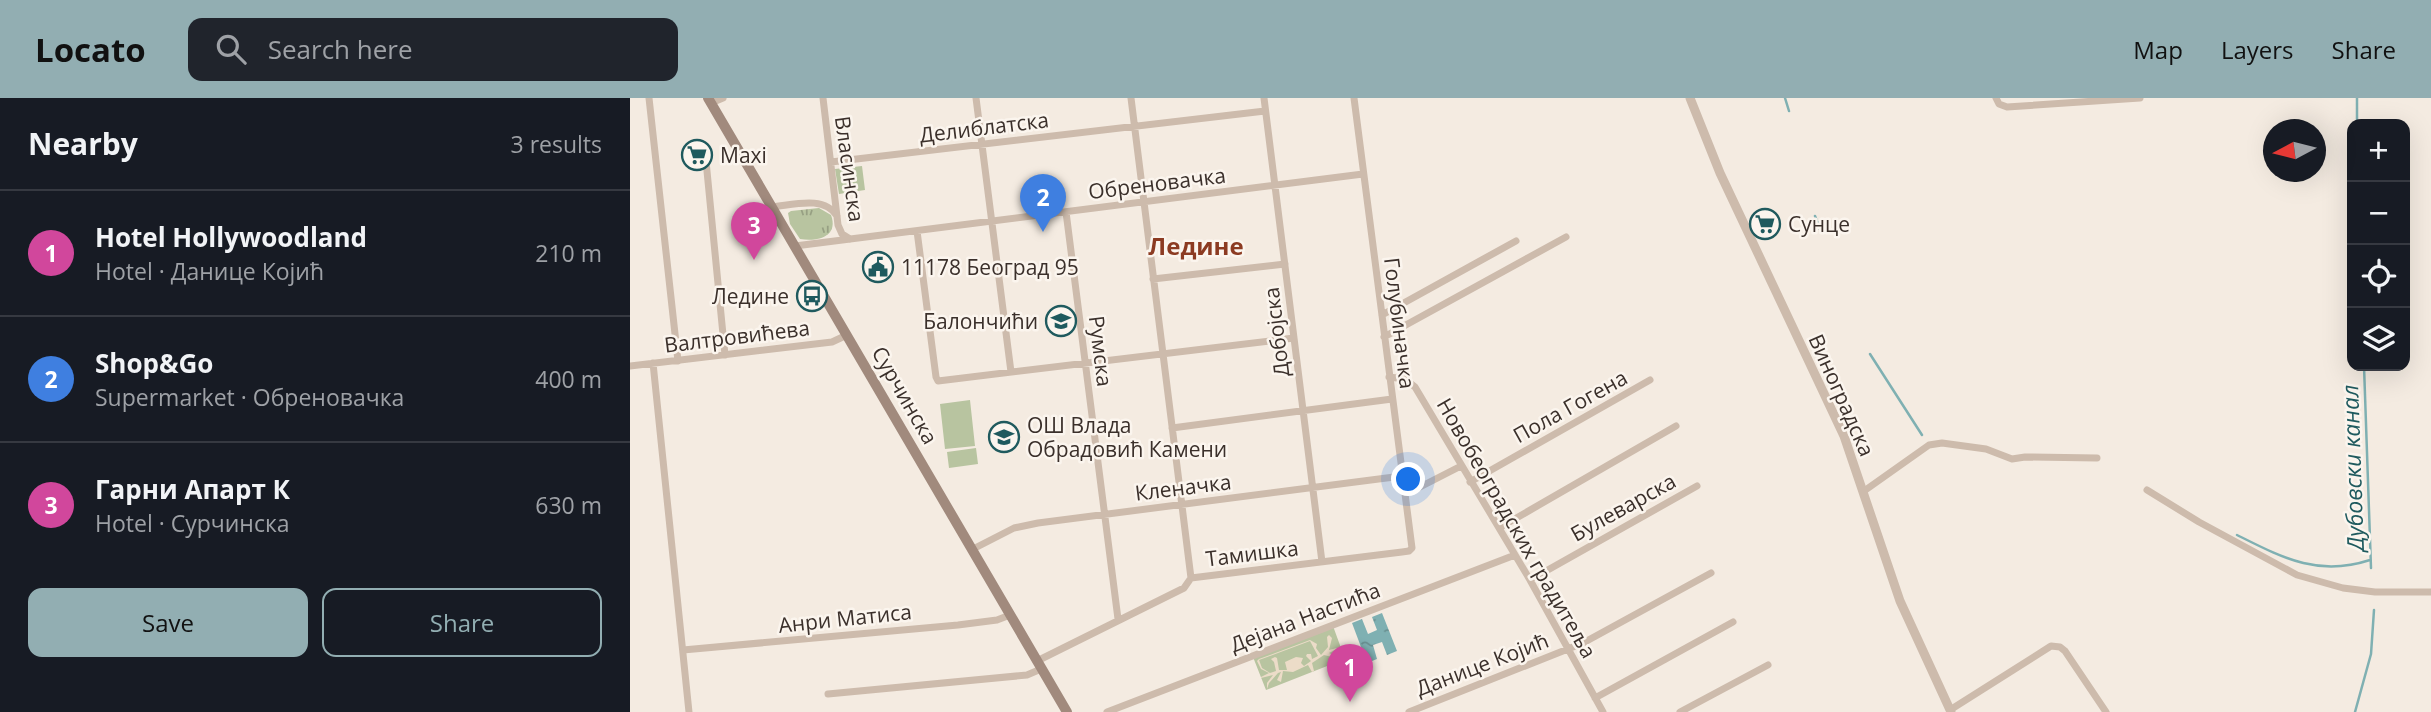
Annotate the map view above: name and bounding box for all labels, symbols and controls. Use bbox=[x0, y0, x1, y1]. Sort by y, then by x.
search box bbox=[188, 18, 678, 81]
text: Locato bbox=[35, 27, 146, 72]
icon: search bbox=[212, 30, 250, 68]
text: Search here bbox=[268, 31, 413, 67]
text: Map bbox=[2133, 33, 2183, 66]
text: Layers bbox=[2221, 33, 2294, 66]
text: Share bbox=[2332, 33, 2396, 66]
street label: Делиблатска bbox=[918, 105, 1050, 149]
street label: Власинска bbox=[829, 114, 871, 224]
north arrow bbox=[2263, 119, 2326, 182]
map controls bbox=[2347, 119, 2410, 371]
button: + bbox=[2347, 119, 2410, 182]
text: Nearby bbox=[28, 123, 138, 164]
text: 3 results bbox=[511, 128, 602, 160]
supermarket icon: Maxi bbox=[680, 138, 714, 172]
place label: Maxi bbox=[720, 141, 767, 169]
street label: Обреновачка bbox=[1087, 161, 1227, 205]
pin: 2 bbox=[1020, 174, 1066, 232]
button: − bbox=[2347, 182, 2410, 245]
pin: 3 bbox=[731, 202, 777, 260]
supermarket icon: Сунце bbox=[1748, 207, 1782, 241]
place label: Сунце bbox=[1788, 210, 1850, 238]
text: Hotel Hollywoodland bbox=[95, 219, 367, 255]
district label: Ледине bbox=[1148, 229, 1244, 262]
text: 1 bbox=[44, 237, 58, 269]
text: 210 m bbox=[535, 237, 602, 269]
button: locate bbox=[2347, 245, 2410, 308]
public building icon: 11178 Београд 95 bbox=[861, 250, 895, 284]
place label: 11178 Београд 95 bbox=[901, 253, 1079, 281]
text: Hotel · Данице Којић bbox=[95, 255, 324, 287]
street label: Голубиначка bbox=[1378, 256, 1422, 390]
bus stop icon: Ледине bbox=[795, 279, 829, 313]
place label: Ледине bbox=[712, 282, 789, 310]
street label: Добојска bbox=[1257, 286, 1295, 378]
school or university icon: Балончићи bbox=[1044, 304, 1078, 338]
place label: Балончићи bbox=[923, 307, 1038, 335]
button: layers bbox=[2347, 308, 2410, 371]
street label: Валтровићева bbox=[663, 313, 811, 359]
street label: Румска bbox=[1083, 314, 1119, 388]
street label: Виноградска bbox=[1803, 329, 1881, 461]
street label: Сурчинска bbox=[866, 341, 944, 449]
text: Shop&Go bbox=[95, 345, 213, 381]
text: 2 bbox=[44, 363, 58, 395]
text: 400 m bbox=[535, 363, 602, 395]
street label: Пола Гогена bbox=[1508, 363, 1632, 449]
text: Supermarket · Обреновачка bbox=[95, 381, 404, 413]
water label: Дубовски канал bbox=[2333, 384, 2371, 554]
street label: Новобеоградских градитеља bbox=[1431, 393, 1603, 663]
place label: ОШ Влада Обрадовић Камени bbox=[1027, 411, 1227, 463]
school or university icon: ОШ Влада Обрадовић Камени bbox=[987, 420, 1021, 454]
your location bbox=[1391, 462, 1425, 496]
street label: Кленачка bbox=[1133, 467, 1233, 507]
street label: Булеварска bbox=[1565, 467, 1681, 547]
text: Гарни Апарт К bbox=[95, 471, 290, 507]
text: 3 bbox=[44, 489, 58, 521]
text: 630 m bbox=[535, 489, 602, 521]
text: Hotel · Сурчинска bbox=[95, 507, 290, 539]
street label: Тамишка bbox=[1204, 533, 1300, 573]
street label: Дејана Настића bbox=[1226, 576, 1384, 658]
button: Save bbox=[28, 588, 308, 657]
button: Share bbox=[322, 588, 602, 657]
street label: Анри Матиса bbox=[777, 597, 913, 639]
street label: Данице Којић bbox=[1412, 626, 1552, 702]
pin: 1 bbox=[1327, 644, 1373, 702]

